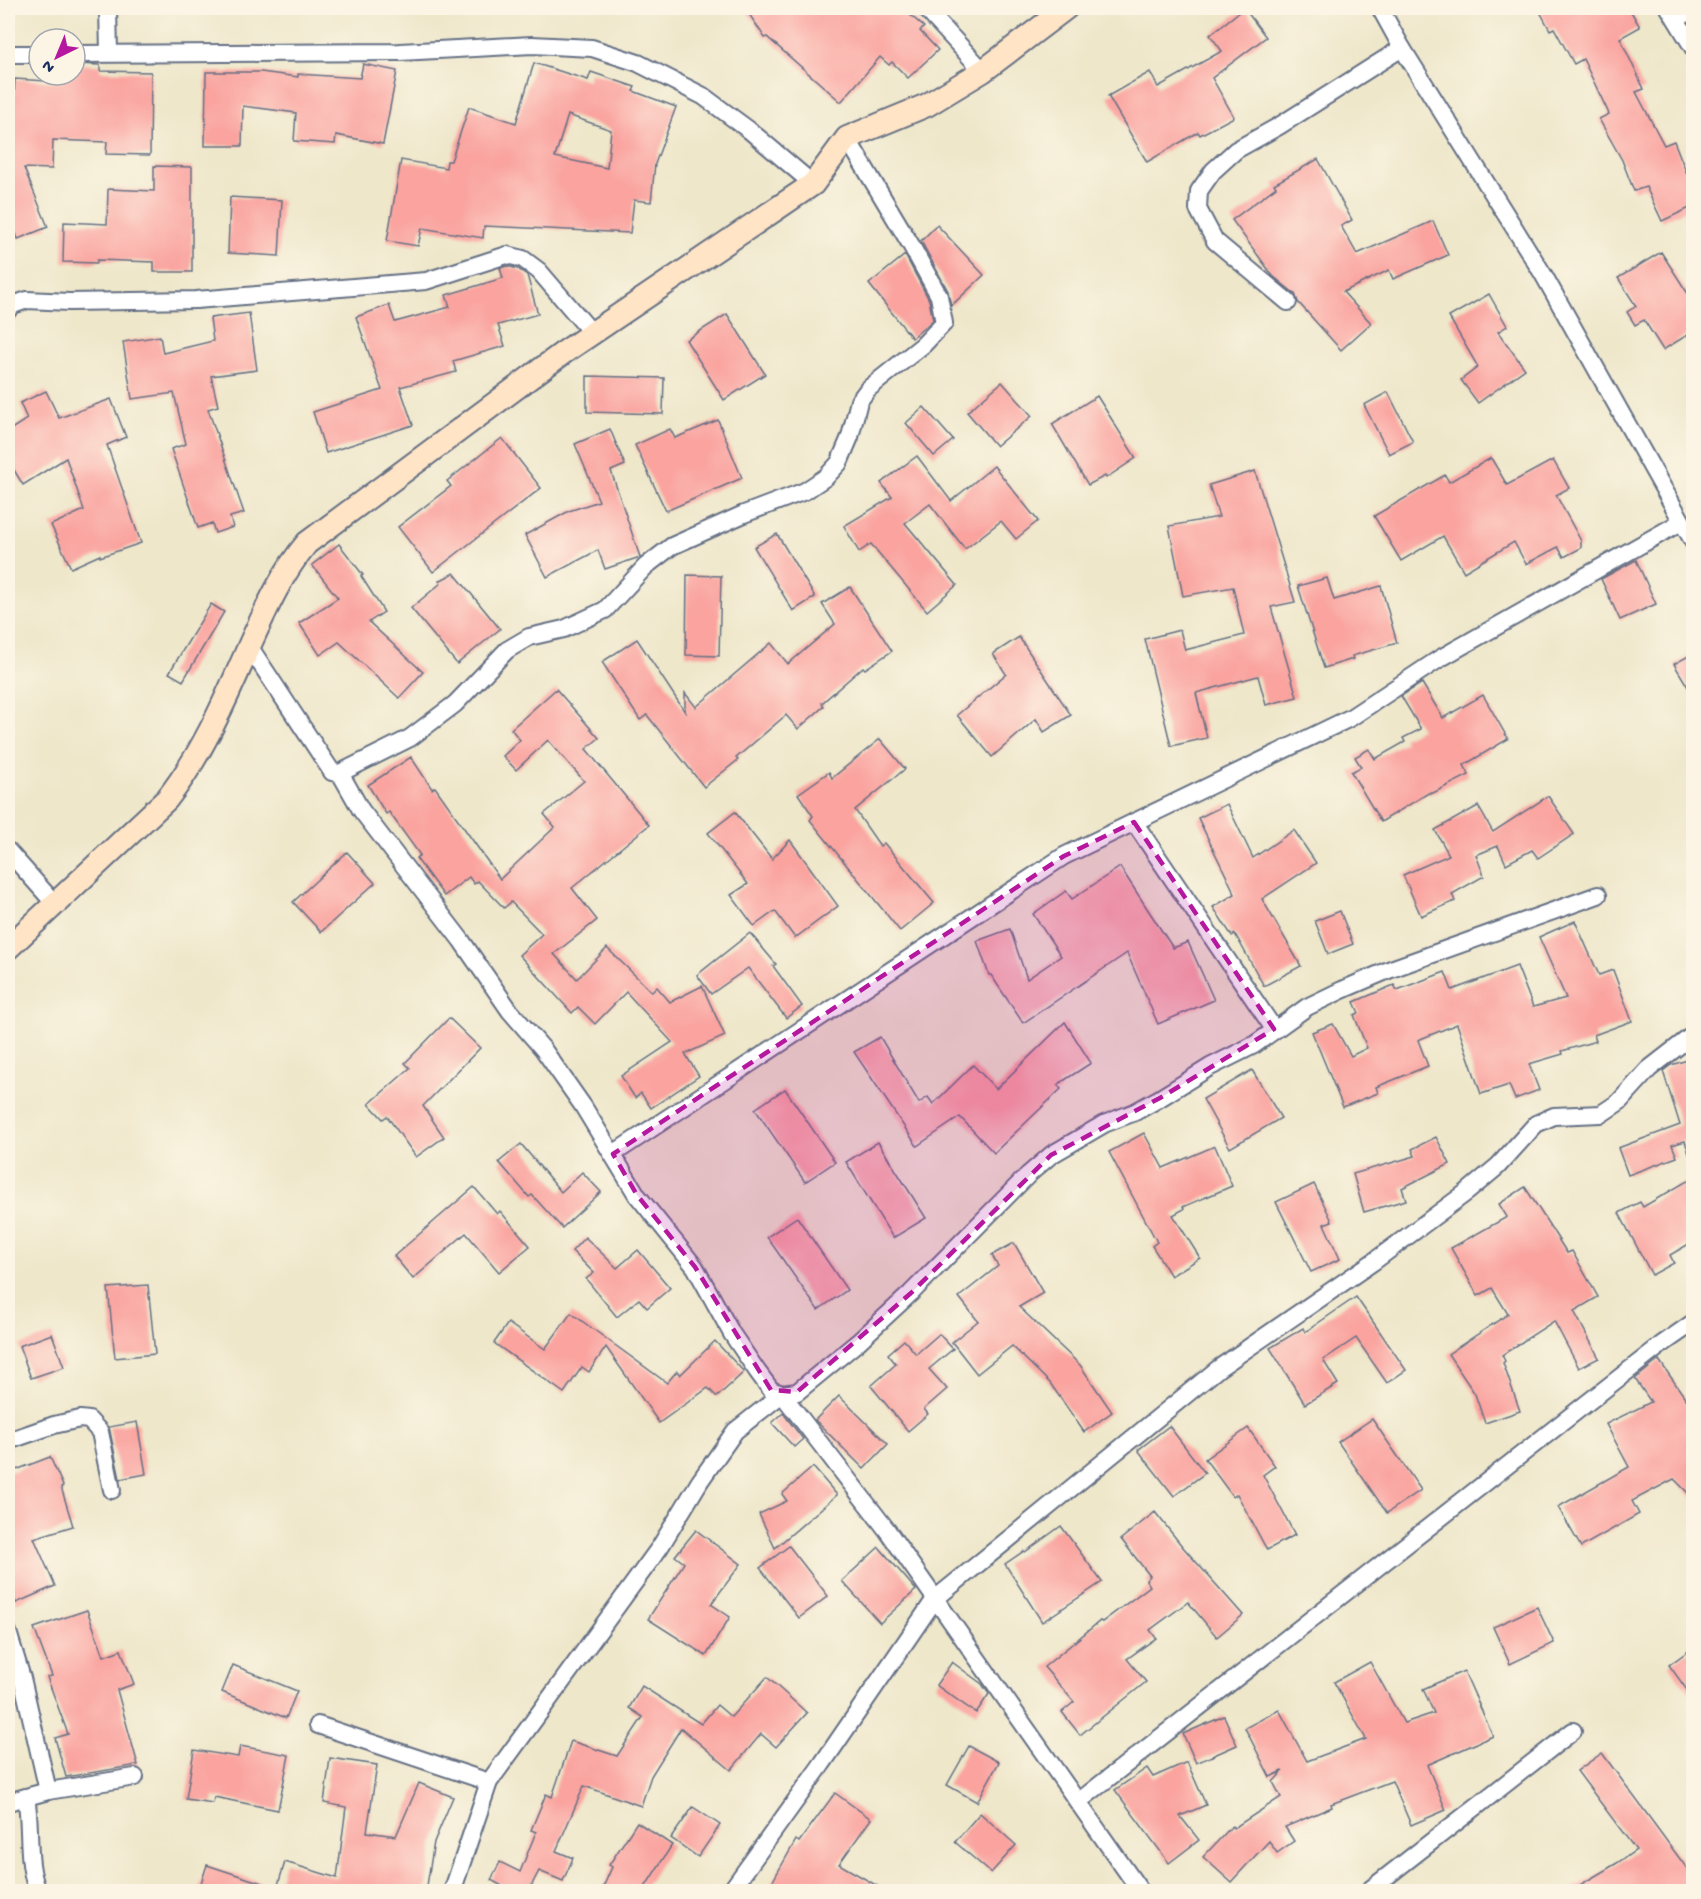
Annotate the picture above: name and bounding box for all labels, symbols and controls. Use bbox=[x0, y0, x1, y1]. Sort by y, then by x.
north arrow bbox=[27, 27, 87, 87]
text: N bbox=[38, 55, 59, 76]

